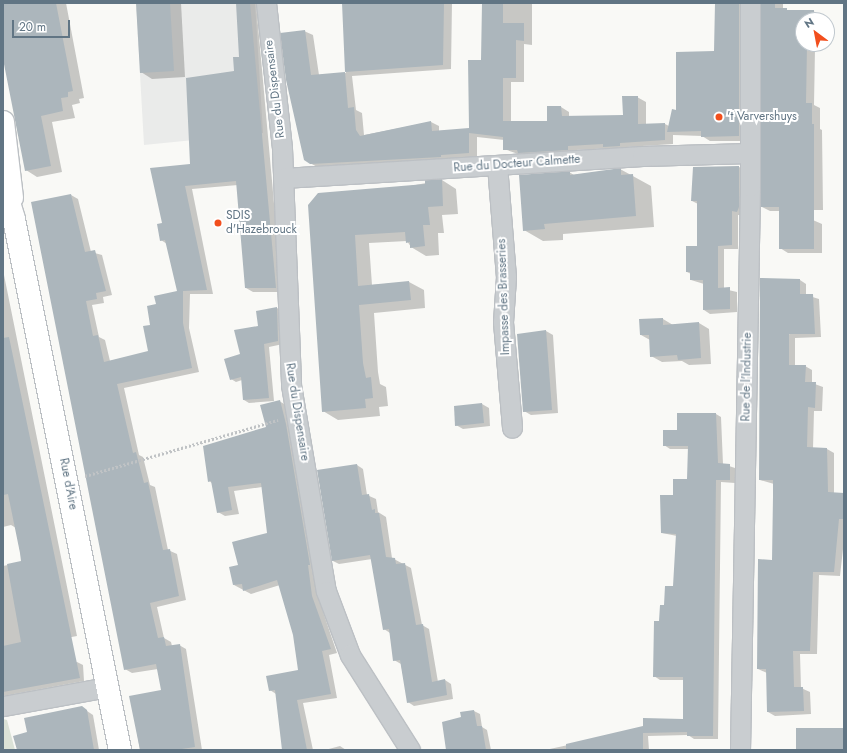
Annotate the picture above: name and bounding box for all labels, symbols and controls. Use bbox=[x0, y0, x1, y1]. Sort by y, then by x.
scale bar bbox=[14, 12, 72, 38]
north arrow bbox=[795, 12, 835, 52]
text: N bbox=[801, 14, 817, 32]
text: 20 m bbox=[19, 18, 46, 36]
street label: Rue du Dispensaire bbox=[262, 39, 288, 139]
place label: 't Varvershuys bbox=[727, 110, 797, 124]
marker: 't Varvershuys bbox=[714, 112, 724, 122]
street label: Rue du Docteur Calmette bbox=[453, 152, 581, 176]
place label: SDIS d'Hazebrouck bbox=[226, 209, 297, 237]
marker: SDIS d'Hazebrouck bbox=[213, 218, 223, 228]
street label: Impasse des Brasseries bbox=[495, 239, 513, 355]
street label: Rue de l'Industrie bbox=[739, 332, 755, 422]
street label: Rue du Dispensaire bbox=[282, 362, 312, 462]
street label: Rue d'Aire bbox=[56, 457, 80, 511]

